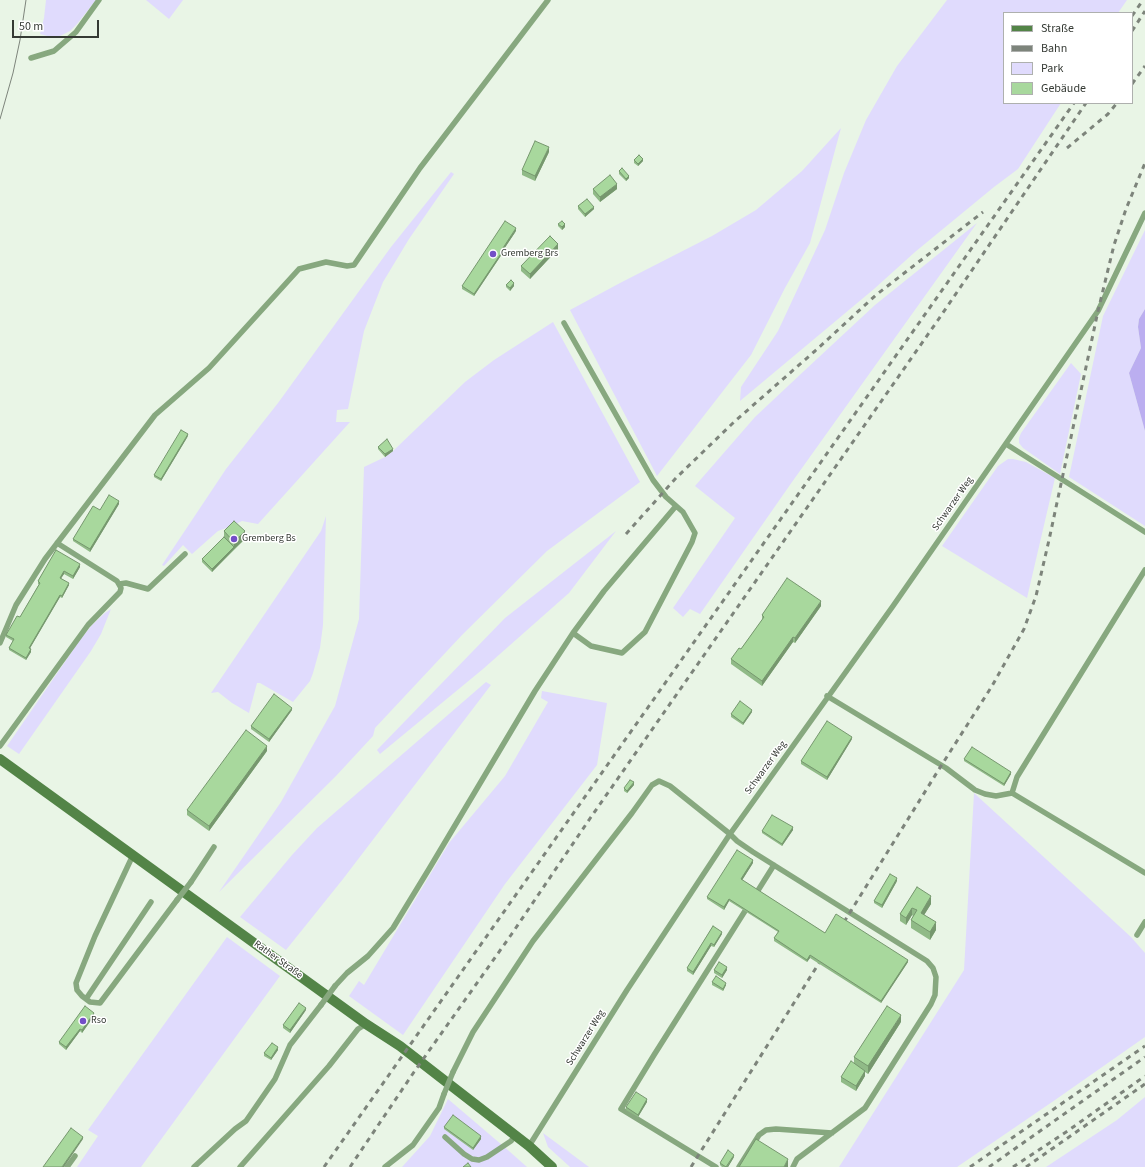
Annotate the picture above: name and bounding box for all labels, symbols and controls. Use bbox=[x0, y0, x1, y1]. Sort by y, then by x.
scale bar bbox=[14, 12, 101, 38]
legend bbox=[1003, 12, 1133, 104]
text: 50 m bbox=[19, 18, 43, 35]
text: Straße bbox=[1041, 20, 1074, 37]
text: Bahn bbox=[1041, 40, 1067, 57]
text: Park bbox=[1041, 60, 1063, 77]
text: Gebäude bbox=[1041, 80, 1086, 97]
place label: Gremberg Brs bbox=[501, 248, 558, 260]
marker: Gremberg Brs bbox=[488, 249, 498, 259]
street label: Schwarzer Weg bbox=[930, 475, 976, 533]
place label: Gremberg Bs bbox=[242, 533, 296, 545]
marker: Gremberg Bs bbox=[229, 534, 239, 544]
street label: Schwarzer Weg bbox=[743, 739, 789, 797]
street label: Rather Straße bbox=[251, 938, 305, 982]
street label: Schwarzer Weg bbox=[564, 1008, 608, 1068]
place label: Rso bbox=[91, 1015, 106, 1027]
marker: Rso bbox=[78, 1016, 88, 1026]

